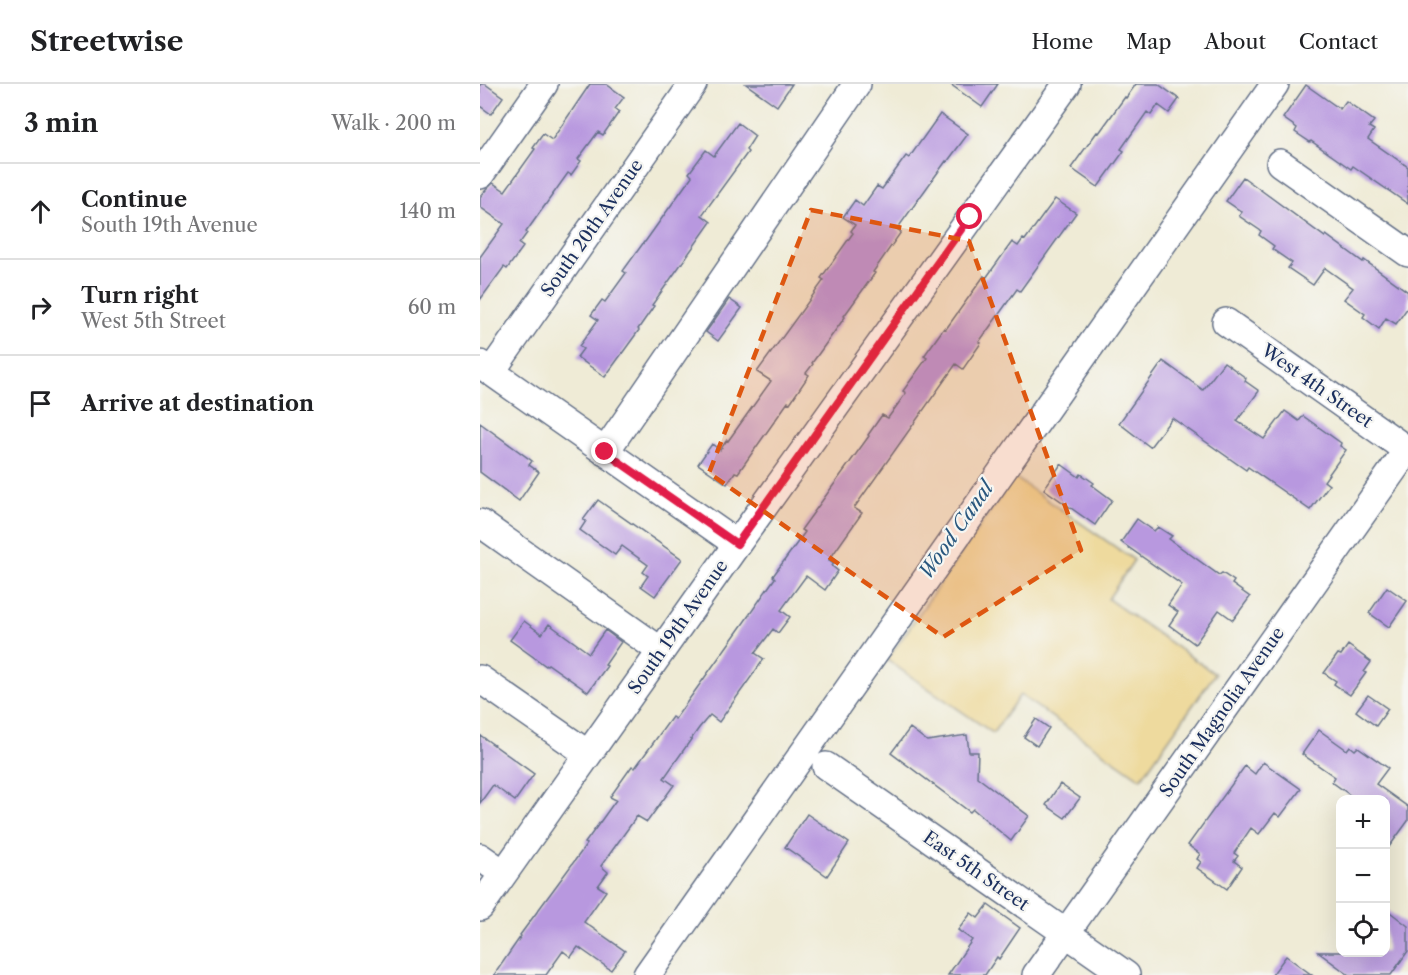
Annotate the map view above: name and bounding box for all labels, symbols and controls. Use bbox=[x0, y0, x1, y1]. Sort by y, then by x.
text: Streetwise bbox=[30, 24, 184, 58]
text: Home bbox=[1032, 29, 1093, 54]
text: Map bbox=[1126, 29, 1171, 54]
text: About bbox=[1204, 29, 1266, 54]
text: Contact bbox=[1299, 29, 1378, 54]
text: 3 min bbox=[24, 107, 98, 139]
text: Walk · 200 m bbox=[331, 111, 456, 135]
street label: South 20th Avenue bbox=[536, 155, 648, 301]
text: Continue bbox=[81, 186, 187, 213]
icon: ahead bbox=[24, 195, 57, 228]
text: 140 m bbox=[399, 199, 456, 223]
route start bbox=[956, 203, 982, 229]
text: South 19th Avenue bbox=[81, 213, 258, 237]
text: Turn right bbox=[81, 282, 199, 309]
icon: right bbox=[24, 291, 57, 324]
text: 60 m bbox=[408, 295, 456, 319]
text: West 5th Street bbox=[81, 309, 226, 333]
street label: West 4th Street bbox=[1256, 339, 1377, 433]
icon: arrive bbox=[24, 387, 57, 420]
text: Arrive at destination bbox=[81, 390, 314, 417]
route end bbox=[591, 438, 617, 464]
water label: Wood Canal bbox=[913, 474, 1000, 584]
street label: South 19th Avenue bbox=[623, 556, 733, 698]
street label: South Magnolia Avenue bbox=[1155, 623, 1289, 801]
map controls bbox=[1336, 795, 1390, 957]
button: + bbox=[1336, 795, 1390, 849]
street label: East 5th Street bbox=[919, 826, 1034, 916]
button: − bbox=[1336, 849, 1390, 903]
button: locate bbox=[1336, 903, 1390, 957]

